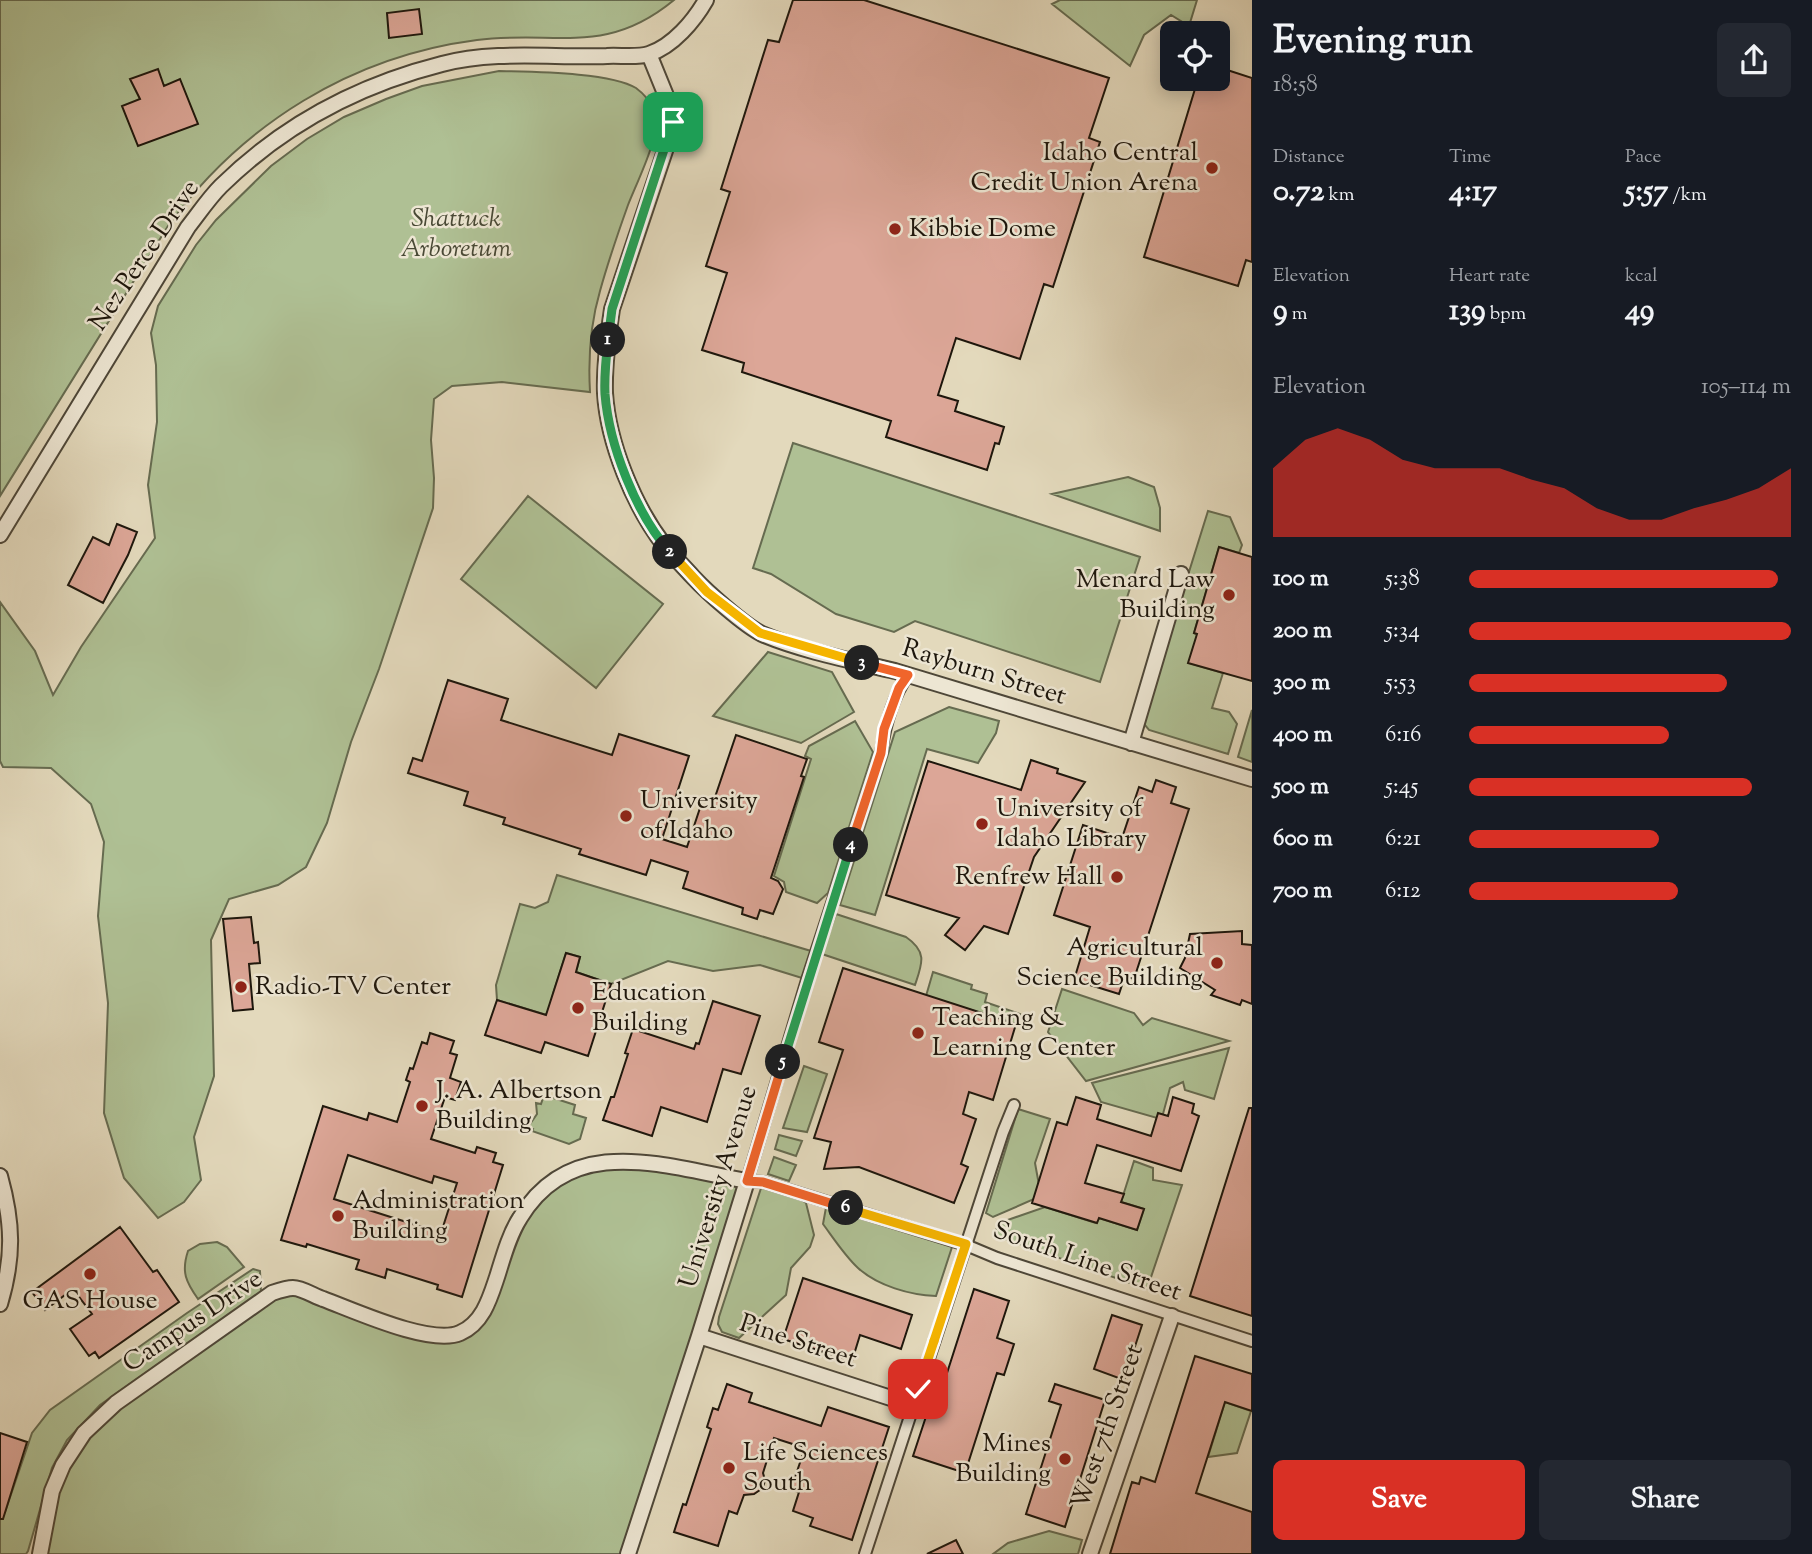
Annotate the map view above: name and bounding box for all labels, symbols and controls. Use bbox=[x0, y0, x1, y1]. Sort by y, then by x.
text: Evening run bbox=[1273, 16, 1473, 70]
map controls bbox=[1160, 21, 1230, 91]
button: locate bbox=[1160, 21, 1230, 91]
button: share bbox=[1717, 23, 1791, 97]
text: 18:58 bbox=[1273, 69, 1318, 102]
pin bbox=[643, 92, 703, 152]
icon: arrive bbox=[654, 103, 692, 141]
place label: Idaho Central Credit Union Arena bbox=[970, 135, 1198, 202]
text: Distance bbox=[1273, 144, 1345, 171]
text: Time bbox=[1449, 144, 1491, 171]
text: Pace bbox=[1625, 144, 1661, 171]
marker: Idaho Central Credit Union Arena bbox=[1204, 160, 1220, 176]
text: 0.72 bbox=[1273, 171, 1324, 214]
text: 4:17 bbox=[1449, 171, 1497, 214]
text: 5:57 bbox=[1625, 171, 1668, 214]
street label: Nez Perce Drive bbox=[81, 173, 209, 339]
text: km bbox=[1324, 182, 1355, 209]
text: /km bbox=[1668, 182, 1707, 209]
park label: Shattuck Arboretum bbox=[401, 201, 512, 268]
place label: Kibbie Dome bbox=[909, 211, 1056, 248]
marker: Kibbie Dome bbox=[887, 221, 903, 237]
text: Elevation bbox=[1273, 263, 1350, 290]
text: Heart rate bbox=[1449, 263, 1530, 290]
text: kcal bbox=[1625, 263, 1658, 290]
text: 9 bbox=[1273, 290, 1288, 333]
text: 139 bbox=[1449, 290, 1486, 333]
text: 49 bbox=[1625, 290, 1654, 333]
text: m bbox=[1288, 301, 1307, 328]
text: bpm bbox=[1486, 301, 1526, 328]
pin: 1 bbox=[590, 322, 626, 358]
text: 1 bbox=[604, 326, 611, 353]
text: Elevation bbox=[1273, 371, 1366, 404]
text: 105–114 m bbox=[1701, 371, 1791, 404]
pin: 2 bbox=[652, 534, 688, 570]
text: 2 bbox=[665, 538, 674, 565]
place label: Menard Law Building bbox=[1076, 562, 1215, 629]
text: 100 m bbox=[1273, 563, 1329, 596]
text: 5:38 bbox=[1385, 563, 1420, 596]
marker: Menard Law Building bbox=[1221, 587, 1237, 603]
text: 200 m bbox=[1273, 615, 1332, 648]
text: 5:34 bbox=[1385, 615, 1420, 648]
street label: Rayburn Street bbox=[897, 630, 1071, 716]
pin: 3 bbox=[844, 646, 880, 680]
text: 3 bbox=[858, 649, 865, 676]
text: 300 m bbox=[1273, 667, 1330, 700]
text: 5:53 bbox=[1385, 667, 1416, 700]
text: 400 m bbox=[1273, 719, 1333, 752]
text: 6:16 bbox=[1385, 719, 1421, 752]
text: 500 m bbox=[1273, 771, 1329, 804]
text: 5:45 bbox=[1385, 771, 1418, 804]
place label: University of Idaho bbox=[640, 783, 758, 850]
place label: University of Idaho Library bbox=[996, 791, 1147, 858]
marker: University of Idaho bbox=[618, 808, 634, 824]
marker: University of Idaho Library bbox=[974, 816, 990, 832]
text: 600 m bbox=[1273, 823, 1333, 856]
text: 6:21 bbox=[1385, 823, 1421, 856]
pin: 4 bbox=[834, 828, 868, 862]
text: 4 bbox=[846, 831, 855, 858]
place label: Renfrew Hall bbox=[955, 859, 1103, 896]
marker: Renfrew Hall bbox=[1109, 869, 1125, 885]
text: 700 m bbox=[1273, 875, 1332, 908]
text: 6:12 bbox=[1385, 875, 1421, 908]
place label: Agricultural Science Building bbox=[1016, 930, 1203, 997]
marker: Agricultural Science Building bbox=[1209, 955, 1225, 971]
place label: Radio-TV Center bbox=[255, 969, 451, 1006]
place label: Education Building bbox=[592, 975, 706, 1042]
marker: Radio-TV Center bbox=[233, 979, 249, 995]
marker: Education Building bbox=[570, 1000, 586, 1016]
place label: Teaching & Learning Center bbox=[932, 1000, 1116, 1067]
marker: Teaching & Learning Center bbox=[910, 1025, 926, 1041]
pin: 5 bbox=[766, 1044, 800, 1080]
text: 5 bbox=[779, 1048, 786, 1075]
place label: J. A. Albertson Building bbox=[434, 1073, 602, 1140]
street label: University Avenue bbox=[671, 1081, 767, 1293]
marker: J. A. Albertson Building bbox=[414, 1098, 430, 1114]
place label: Administration Building bbox=[352, 1183, 524, 1250]
pin: 6 bbox=[828, 1190, 864, 1226]
text: 6 bbox=[841, 1194, 850, 1221]
marker: Administration Building bbox=[330, 1208, 346, 1224]
street label: South Line Street bbox=[988, 1212, 1186, 1312]
street label: Campus Drive bbox=[116, 1261, 270, 1383]
marker: GAS House bbox=[82, 1266, 98, 1282]
place label: GAS House bbox=[22, 1283, 158, 1320]
street label: Pine Street bbox=[734, 1306, 862, 1378]
street label: West 7th Street bbox=[1062, 1339, 1154, 1515]
pin bbox=[888, 1359, 948, 1419]
icon: check bbox=[899, 1370, 937, 1408]
place label: Mines Building bbox=[955, 1426, 1051, 1493]
place label: Life Sciences South bbox=[743, 1435, 888, 1502]
marker: Mines Building bbox=[1057, 1451, 1073, 1467]
marker: Life Sciences South bbox=[721, 1460, 737, 1476]
button: Save bbox=[1273, 1460, 1525, 1540]
button: Share bbox=[1539, 1460, 1791, 1540]

